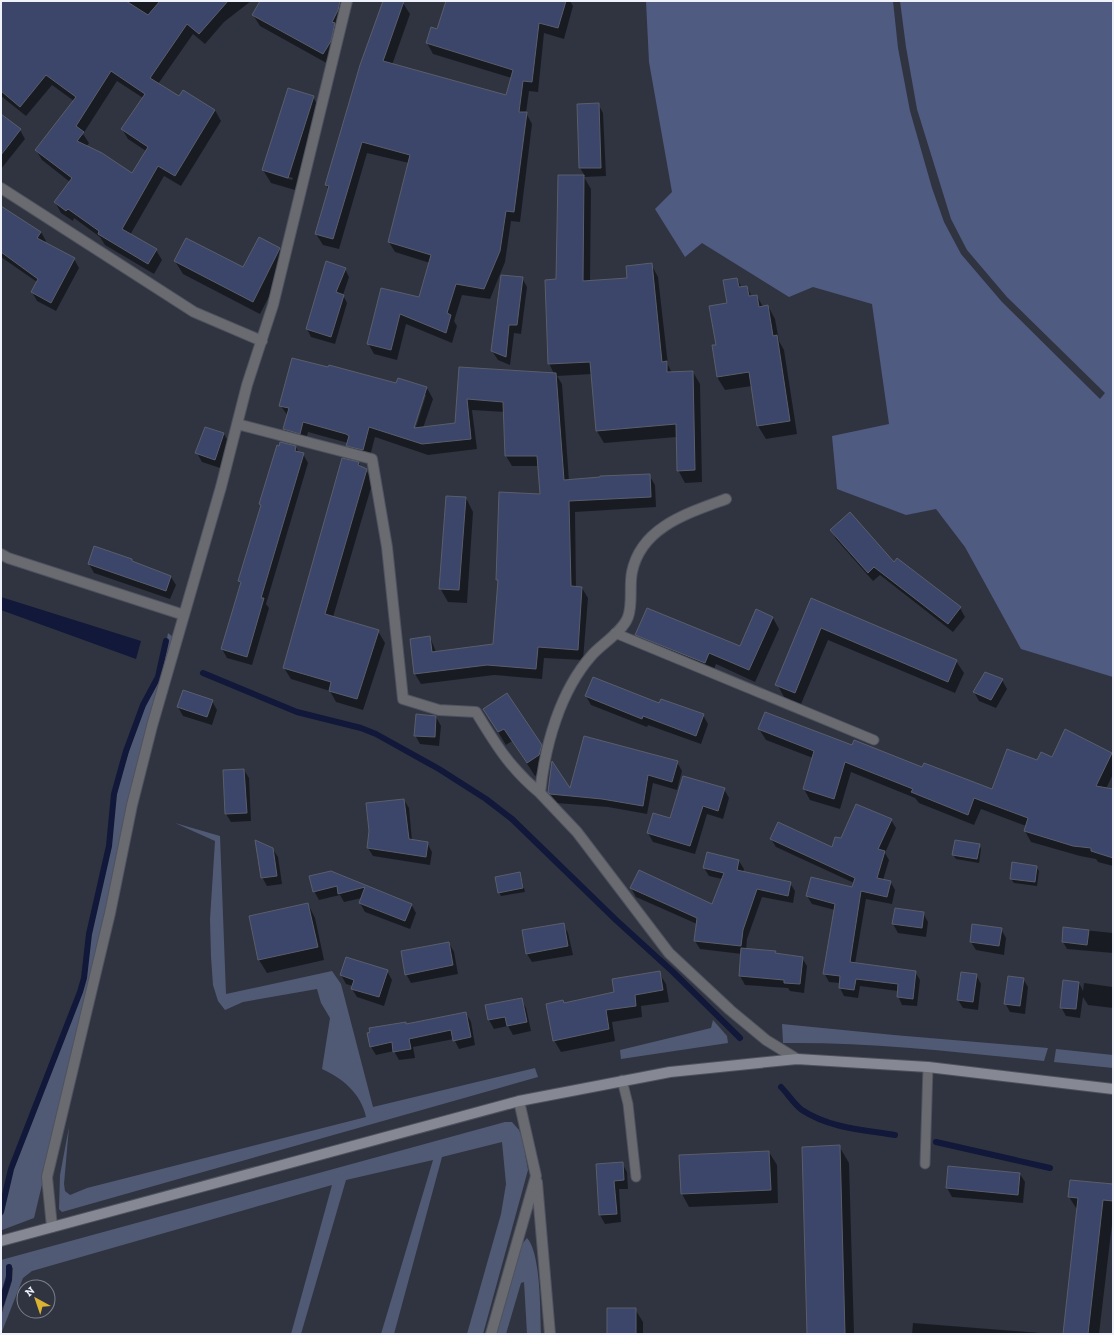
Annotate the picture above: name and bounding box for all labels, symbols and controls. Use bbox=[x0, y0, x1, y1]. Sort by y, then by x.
north arrow bbox=[16, 1279, 56, 1319]
text: N bbox=[23, 1284, 38, 1299]

